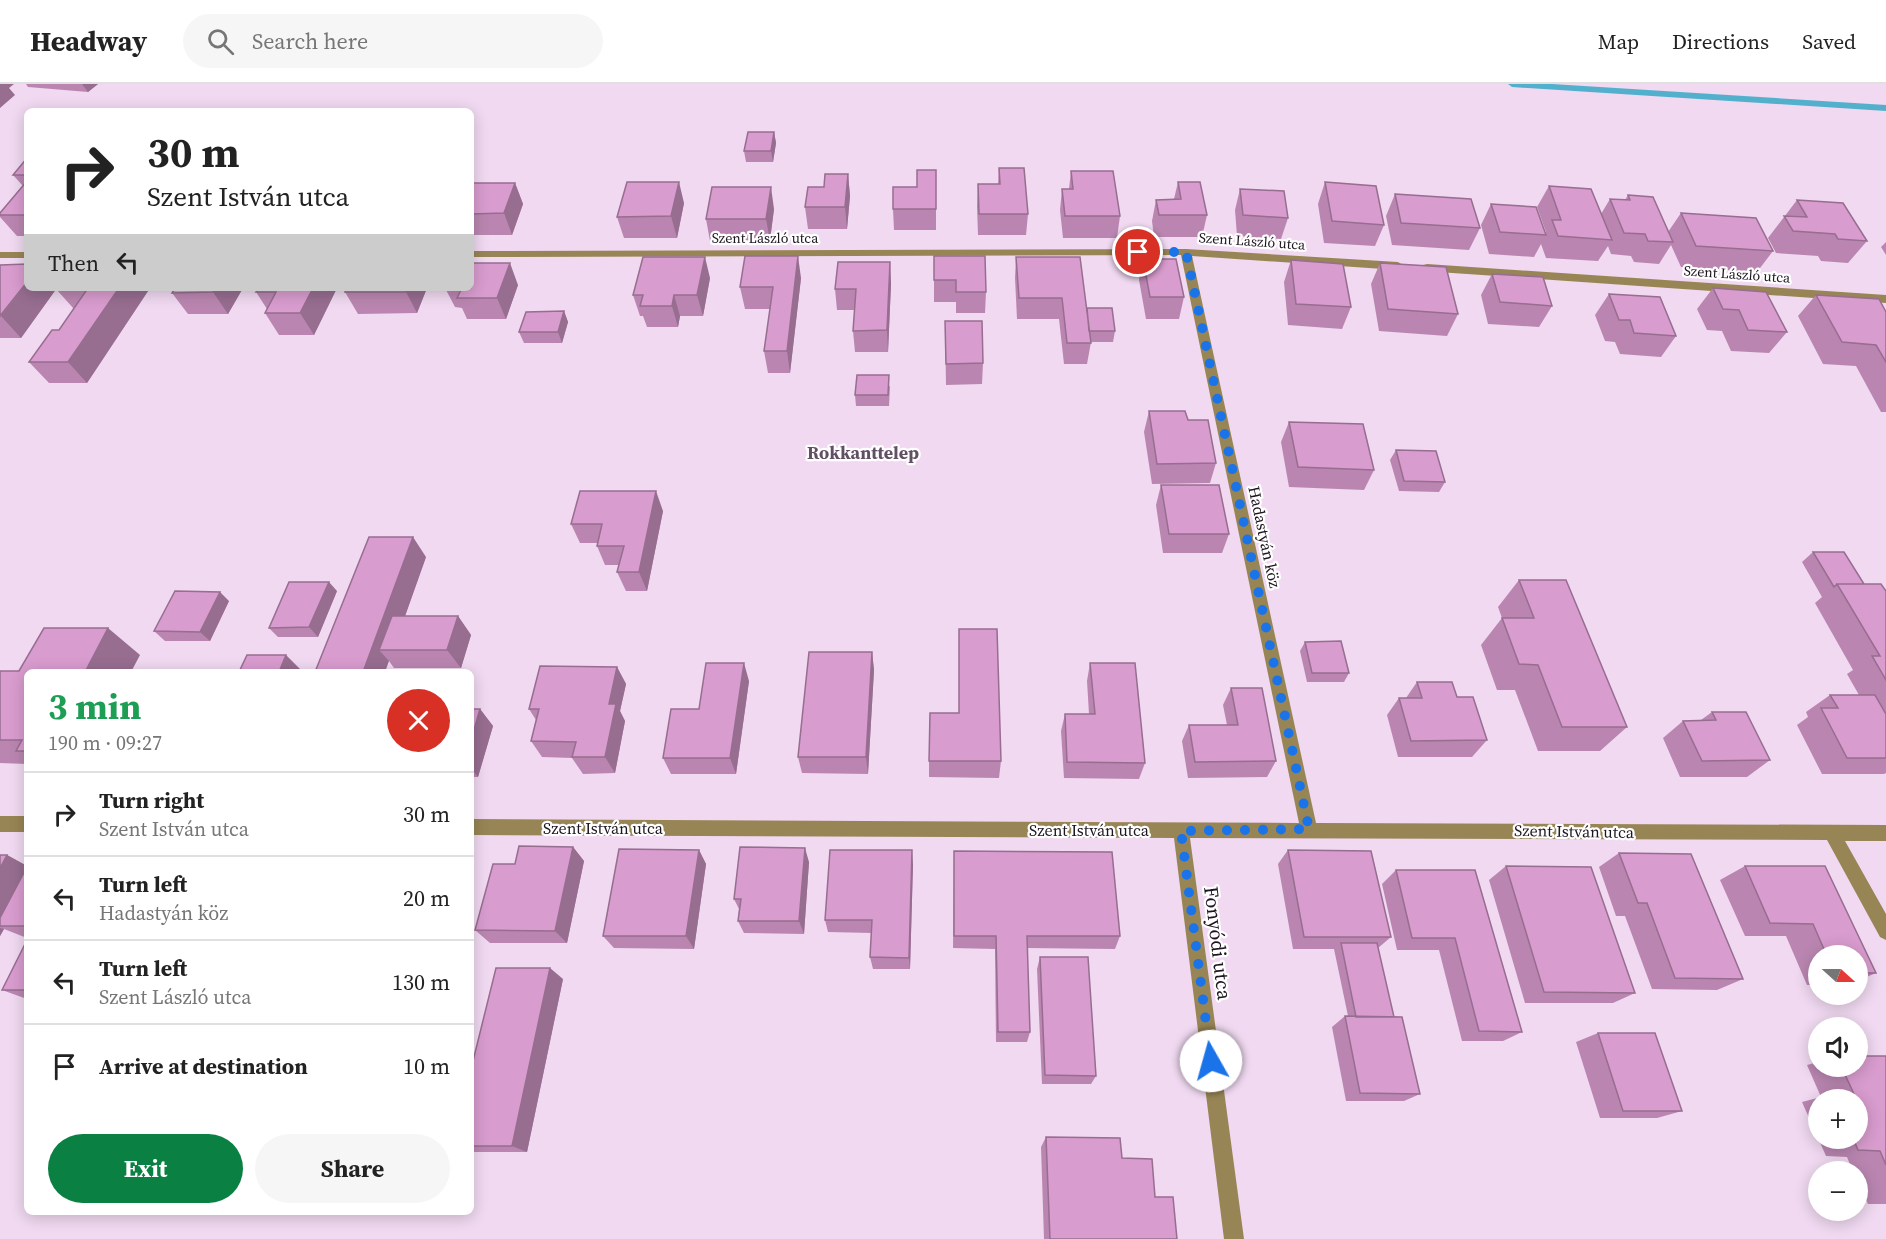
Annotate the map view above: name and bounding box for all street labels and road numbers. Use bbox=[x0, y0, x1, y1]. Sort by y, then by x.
street label: Szent László utca bbox=[1198, 227, 1307, 255]
street label: Szent László utca bbox=[712, 228, 819, 248]
street label: Szent László utca bbox=[1683, 260, 1792, 288]
street label: Hadastyán köz bbox=[1243, 484, 1287, 590]
street label: Szent István utca bbox=[543, 817, 664, 839]
street label: Szent István utca bbox=[1029, 819, 1150, 841]
street label: Szent István utca bbox=[1514, 819, 1635, 843]
street label: Fonyódi utca bbox=[1197, 885, 1239, 1002]

